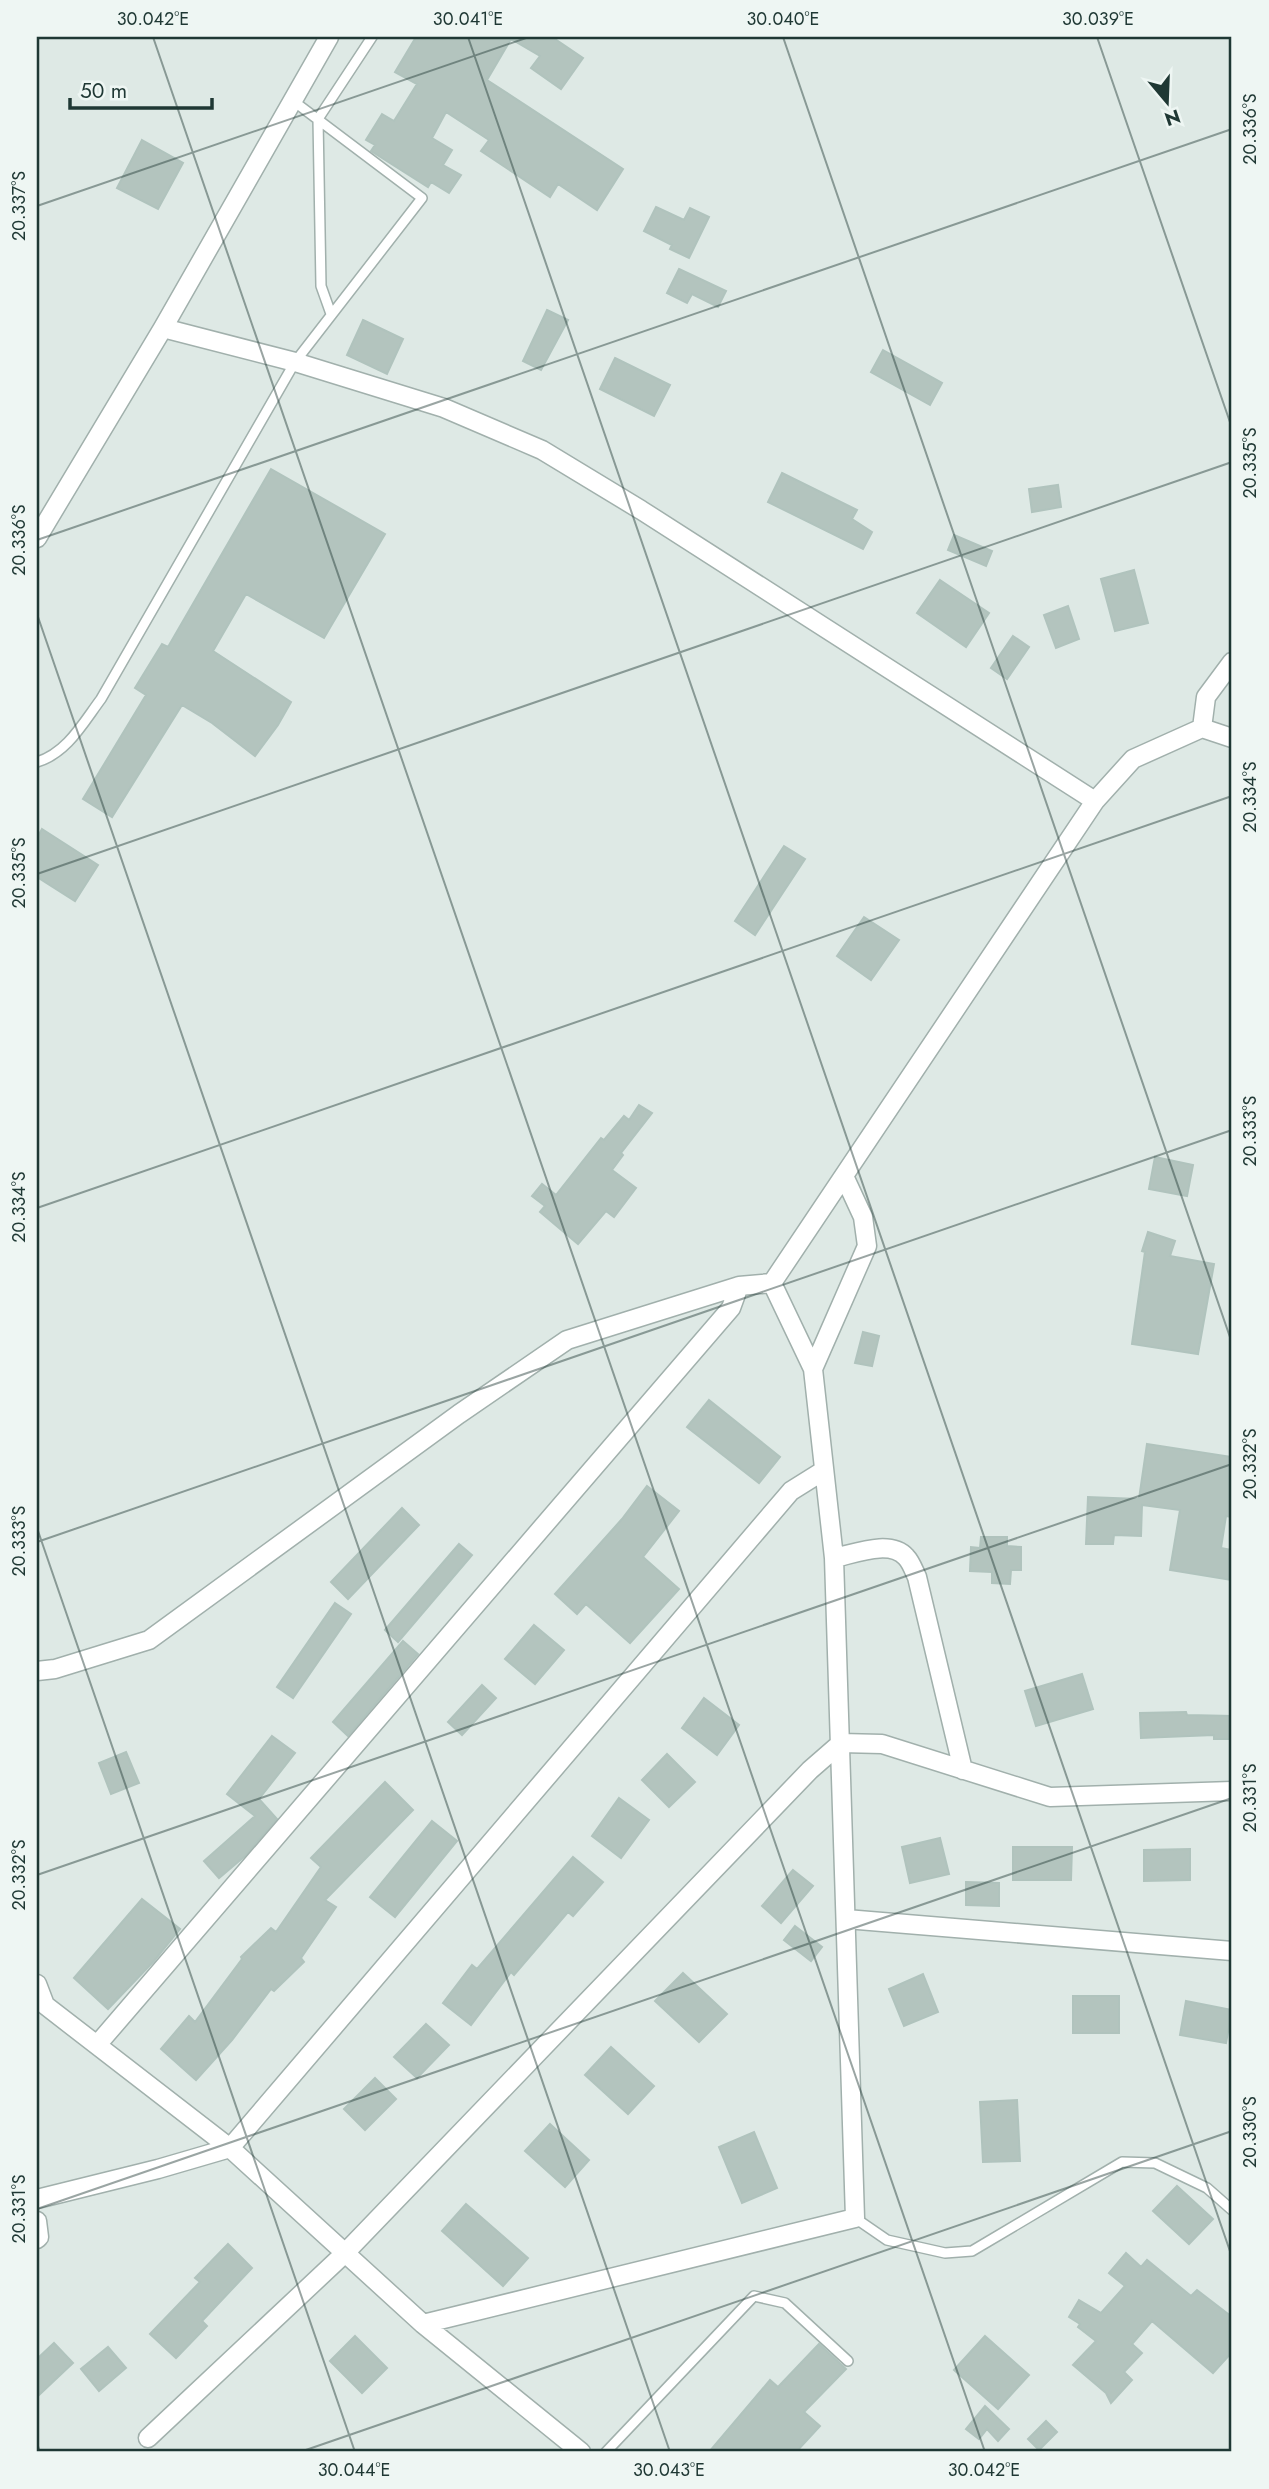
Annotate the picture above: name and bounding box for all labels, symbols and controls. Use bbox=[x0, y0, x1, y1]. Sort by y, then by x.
text: 30.042°E bbox=[117, 6, 189, 32]
text: 30.041°E bbox=[433, 6, 503, 32]
text: 30.040°E bbox=[746, 6, 820, 32]
text: 30.039°E bbox=[1062, 6, 1134, 32]
scale bar bbox=[70, 66, 212, 110]
north arrow bbox=[1132, 66, 1202, 136]
text: 50 m bbox=[80, 76, 127, 106]
text: 20.336°S bbox=[1237, 93, 1263, 165]
text: N bbox=[1161, 102, 1184, 133]
text: 20.337°S bbox=[6, 171, 32, 241]
text: 20.335°S bbox=[1237, 427, 1263, 499]
text: 20.336°S bbox=[6, 504, 32, 576]
text: 20.334°S bbox=[1237, 761, 1263, 833]
text: 20.335°S bbox=[6, 837, 32, 909]
text: 20.333°S bbox=[1237, 1095, 1263, 1166]
text: 20.334°S bbox=[6, 1171, 32, 1243]
text: 20.332°S bbox=[1237, 1428, 1263, 1500]
text: 20.333°S bbox=[6, 1505, 32, 1576]
text: 20.331°S bbox=[1237, 1763, 1263, 1833]
text: 20.332°S bbox=[6, 1839, 32, 1911]
text: 20.330°S bbox=[1237, 2096, 1263, 2168]
text: 20.331°S bbox=[6, 2174, 32, 2244]
text: 30.044°E bbox=[318, 2457, 390, 2483]
text: 30.043°E bbox=[633, 2457, 705, 2483]
text: 30.042°E bbox=[948, 2457, 1020, 2483]

